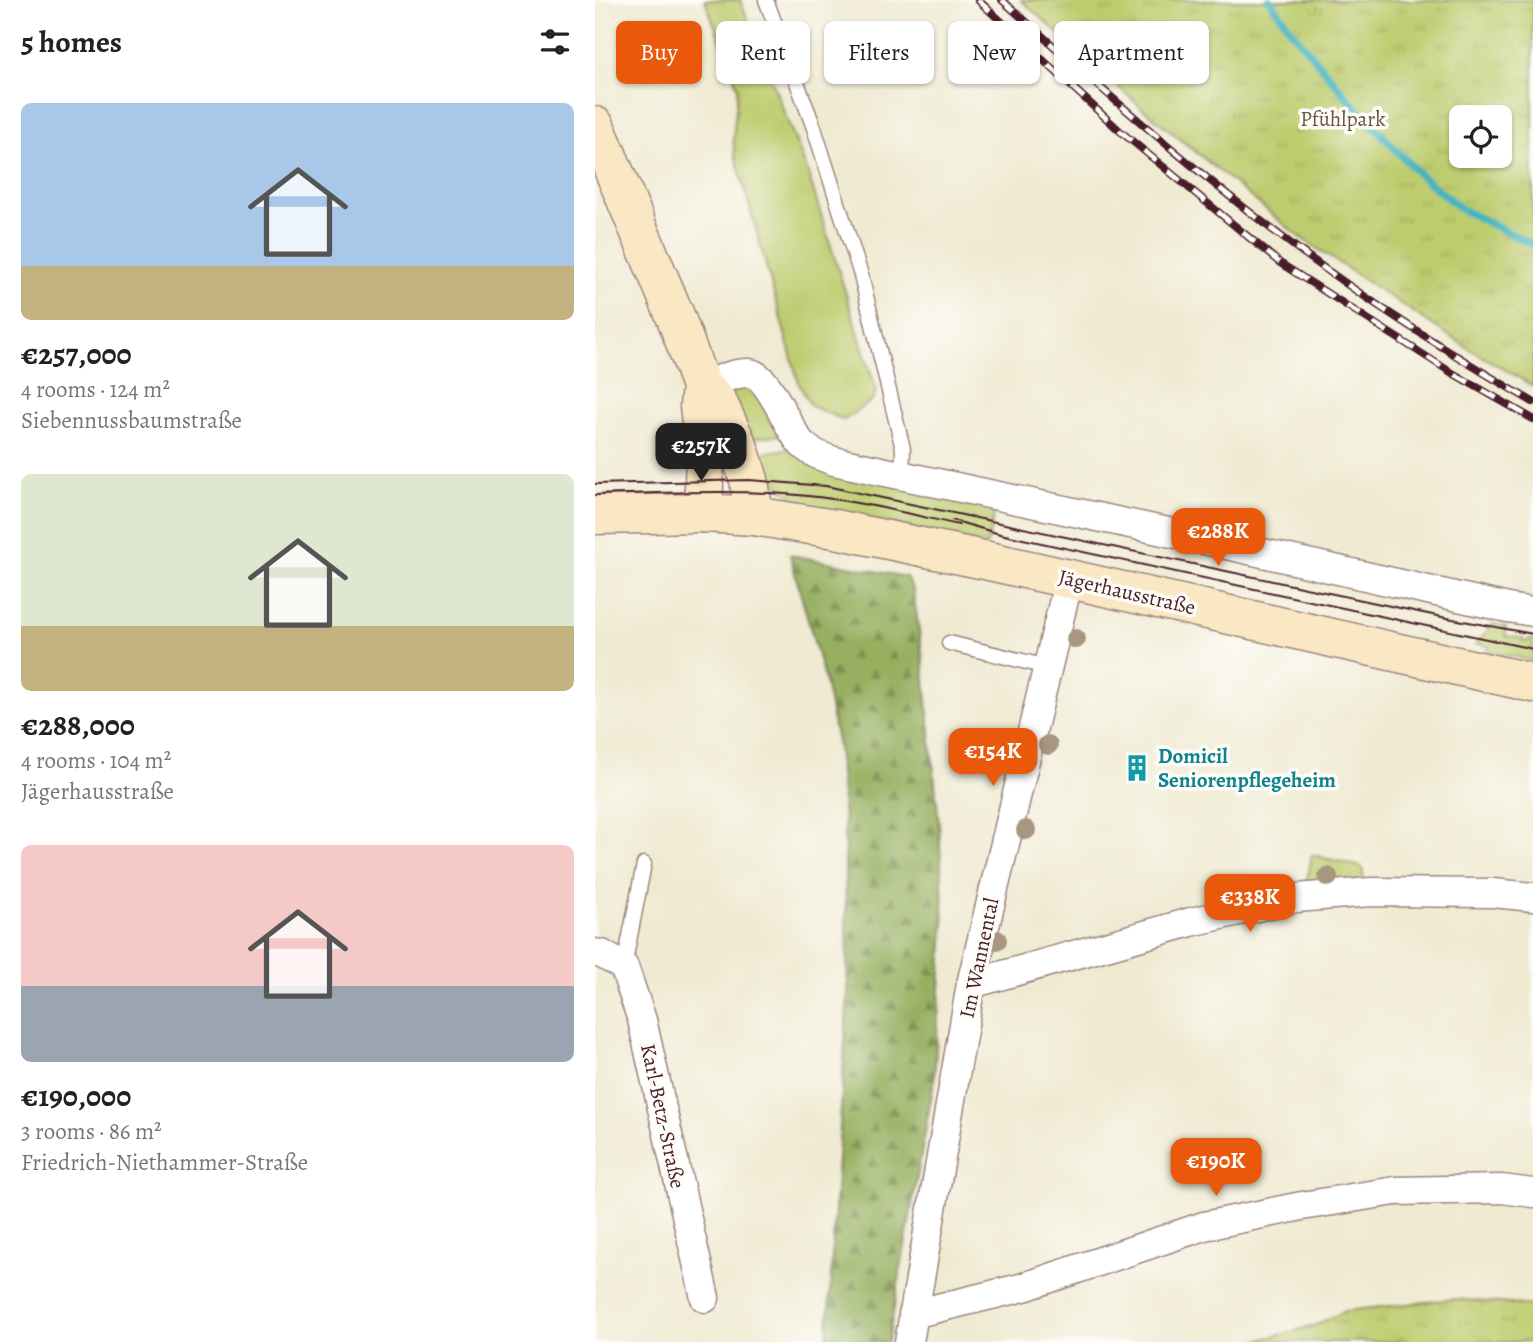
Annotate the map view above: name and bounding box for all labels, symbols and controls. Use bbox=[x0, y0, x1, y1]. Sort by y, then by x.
chip: Buy bbox=[616, 21, 702, 84]
chip: Rent bbox=[716, 21, 810, 84]
chip: Filters bbox=[824, 21, 934, 84]
chip: New bbox=[948, 21, 1040, 84]
chip: Apartment bbox=[1054, 21, 1209, 84]
text: 5 homes bbox=[21, 22, 122, 62]
icon: filters bbox=[536, 23, 574, 61]
park label: Pfühlpark bbox=[1300, 105, 1386, 133]
map controls bbox=[1449, 105, 1512, 168]
button: locate bbox=[1449, 105, 1512, 168]
icon: home bbox=[235, 149, 361, 275]
text: €257,000 bbox=[21, 334, 132, 374]
text: 4 rooms · 124 m² bbox=[21, 374, 170, 405]
text: Siebennussbaumstraße bbox=[21, 405, 242, 436]
pin: €257K bbox=[652, 424, 750, 483]
text: €257K bbox=[671, 430, 731, 461]
pin: €288K bbox=[1169, 508, 1267, 568]
text: €288K bbox=[1187, 515, 1249, 546]
icon: home bbox=[235, 520, 361, 646]
street label: Jägerhausstraße bbox=[1056, 563, 1198, 621]
text: €288,000 bbox=[21, 705, 135, 745]
pin: €154K bbox=[944, 728, 1042, 788]
text: €154K bbox=[964, 735, 1022, 766]
place label: Domicil Seniorenpflegeheim bbox=[1158, 742, 1336, 794]
text: 4 rooms · 104 m² bbox=[21, 745, 171, 776]
building icon: Domicil Seniorenpflegeheim bbox=[1122, 753, 1152, 783]
text: Jägerhausstraße bbox=[21, 776, 174, 807]
pin: €338K bbox=[1201, 874, 1299, 934]
text: €338K bbox=[1220, 881, 1280, 912]
icon: home bbox=[235, 891, 361, 1017]
street label: Im Wannental bbox=[953, 895, 1005, 1021]
street label: Karl-Betz-Straße bbox=[634, 1041, 692, 1191]
text: €190,000 bbox=[21, 1076, 131, 1116]
text: 3 rooms · 86 m² bbox=[21, 1116, 162, 1147]
pin: €190K bbox=[1167, 1138, 1265, 1198]
text: €190K bbox=[1187, 1145, 1245, 1176]
text: Friedrich-Niethammer-Straße bbox=[21, 1147, 308, 1178]

